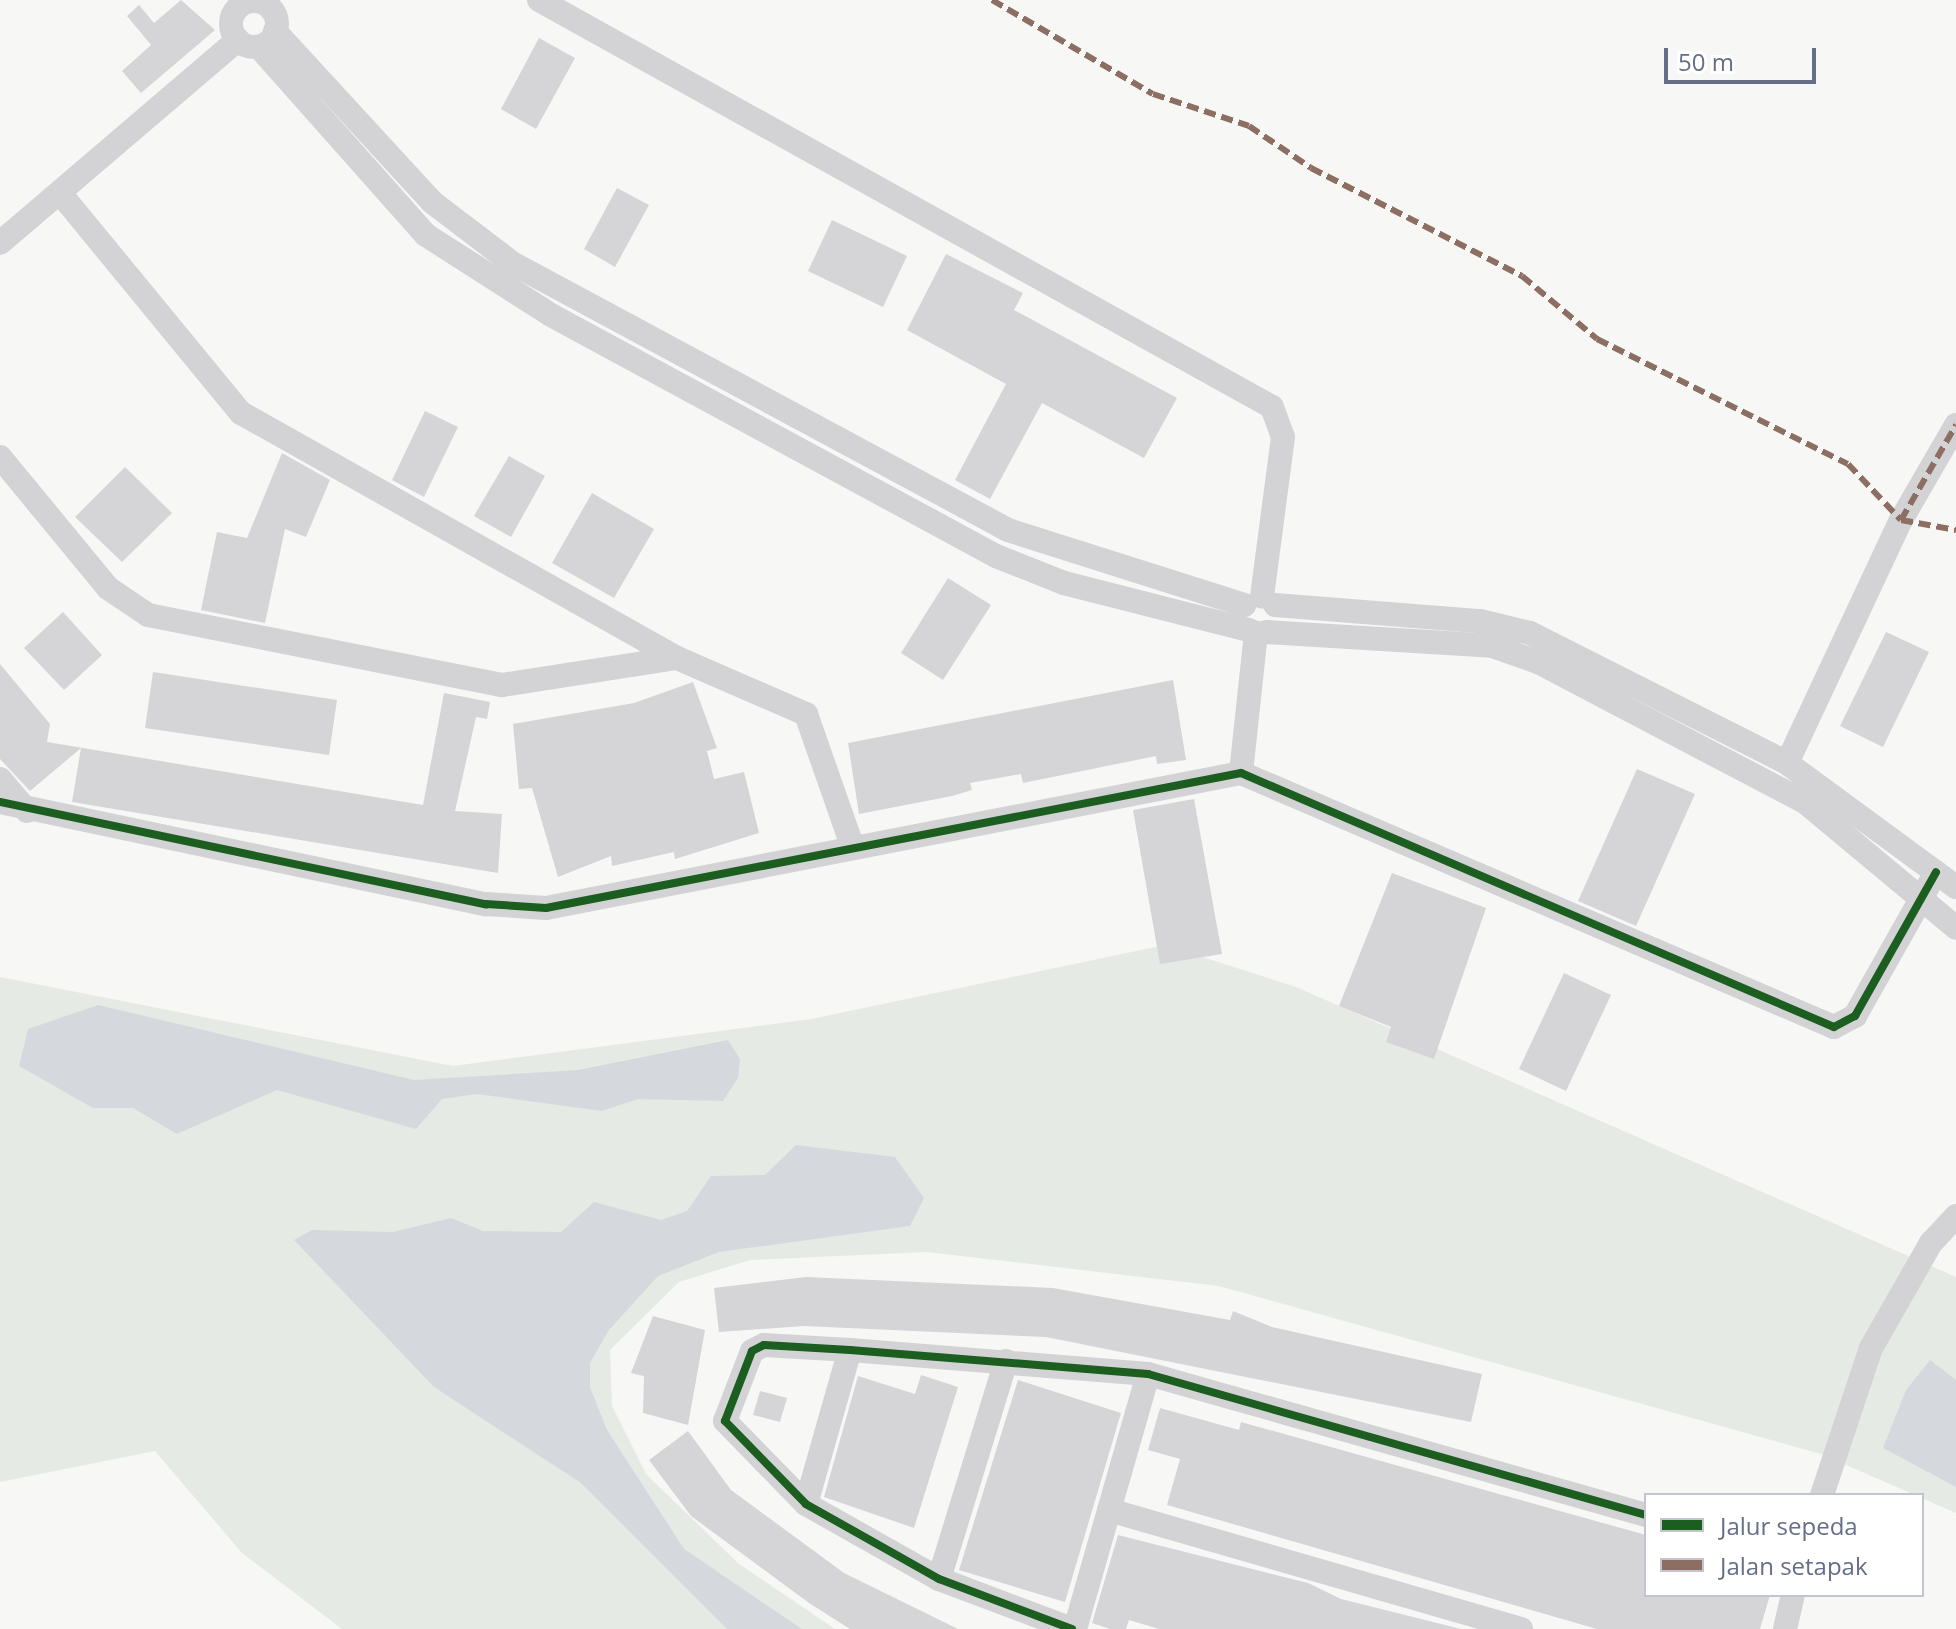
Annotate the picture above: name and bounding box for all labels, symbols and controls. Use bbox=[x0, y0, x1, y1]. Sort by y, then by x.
scale bar bbox=[1668, 32, 1820, 82]
text: 50 m bbox=[1678, 45, 1734, 78]
legend bbox=[1644, 1493, 1924, 1597]
text: Jalur sepeda bbox=[1720, 1509, 1858, 1542]
text: Jalan setapak bbox=[1720, 1549, 1868, 1582]

